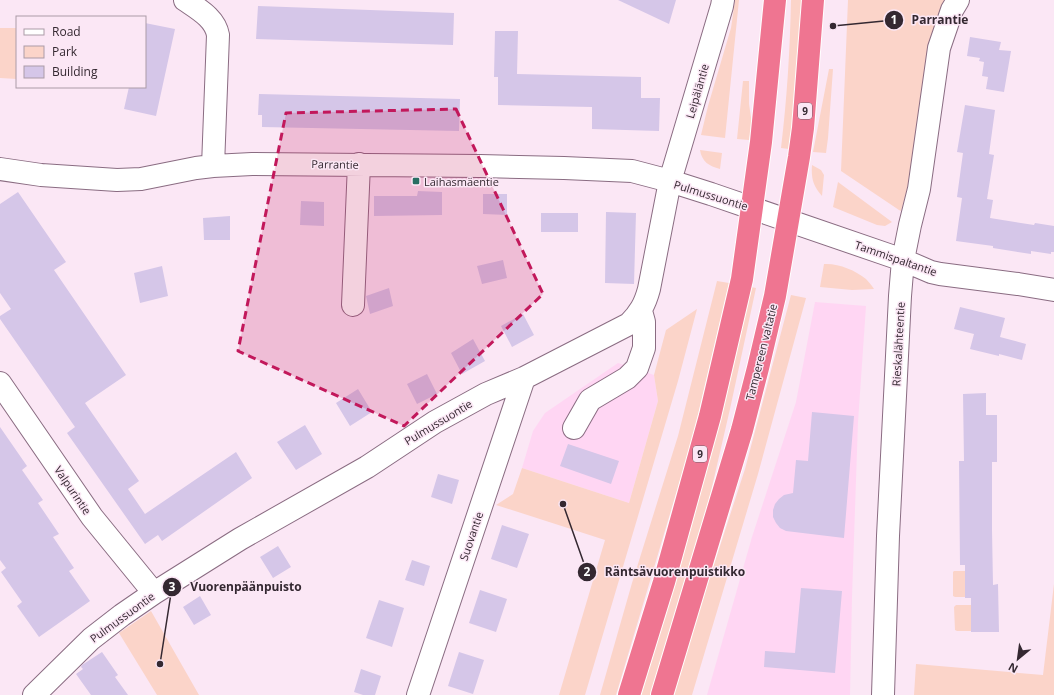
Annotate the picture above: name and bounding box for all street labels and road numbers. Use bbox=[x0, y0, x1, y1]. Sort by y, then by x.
street label: Leipäläntie bbox=[682, 62, 712, 120]
road number: 9 bbox=[798, 103, 812, 119]
street label: Parrantie bbox=[311, 156, 359, 172]
street label: Pulmussuontie bbox=[672, 177, 750, 213]
street label: Tammispaltantie bbox=[853, 237, 939, 279]
street label: Rieskalähteentie bbox=[888, 301, 908, 387]
street label: Tampereen valtatie bbox=[742, 302, 780, 402]
street label: Pulmussuontie bbox=[401, 396, 475, 448]
road number: 9 bbox=[693, 446, 707, 462]
street label: Valpurintie bbox=[51, 463, 95, 517]
street label: Suovantie bbox=[456, 510, 486, 562]
street label: Pulmussuontie bbox=[87, 588, 157, 646]

